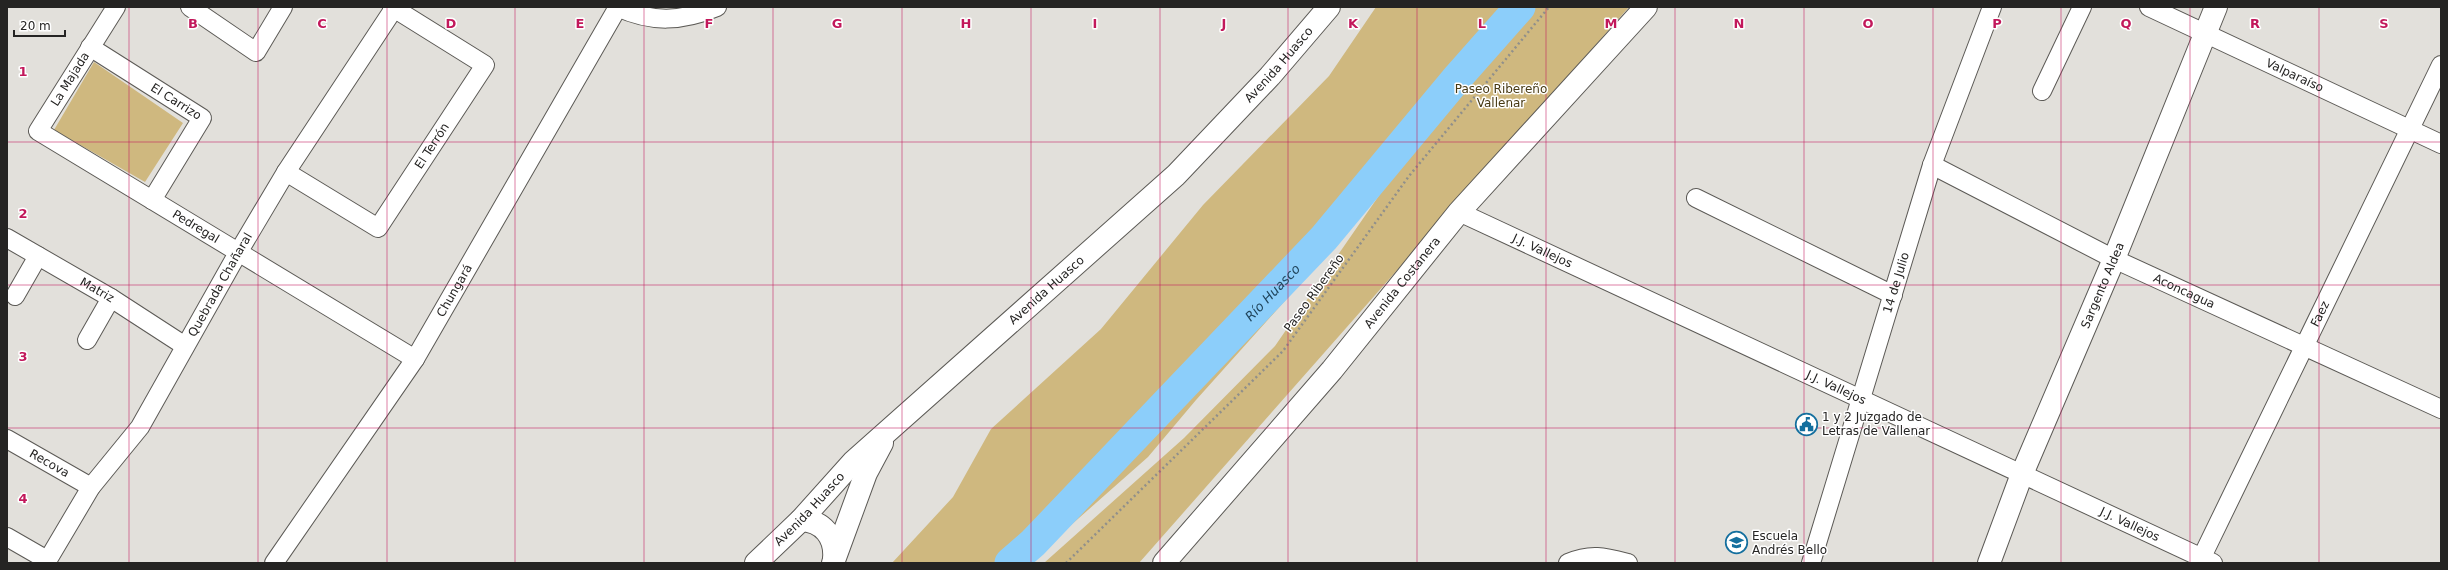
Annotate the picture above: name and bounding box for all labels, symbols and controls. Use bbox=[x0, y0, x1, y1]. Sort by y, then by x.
scale bar bbox=[14, 12, 65, 38]
text: B bbox=[188, 16, 198, 31]
text: C bbox=[317, 16, 327, 31]
text: D bbox=[446, 16, 457, 31]
text: E bbox=[576, 16, 584, 31]
text: F bbox=[705, 16, 713, 31]
text: G bbox=[832, 16, 842, 31]
text: H bbox=[961, 16, 971, 31]
text: I bbox=[1093, 16, 1097, 31]
text: J bbox=[1221, 16, 1226, 31]
text: K bbox=[1348, 16, 1359, 31]
text: L bbox=[1478, 16, 1486, 31]
text: M bbox=[1605, 16, 1617, 31]
text: N bbox=[1734, 16, 1744, 31]
text: O bbox=[1862, 16, 1874, 31]
text: P bbox=[1992, 16, 2002, 31]
text: Q bbox=[2120, 16, 2132, 31]
text: R bbox=[2250, 16, 2260, 31]
text: S bbox=[2379, 16, 2389, 31]
text: 20 m bbox=[20, 19, 51, 33]
street label: Avenida Huasco bbox=[1242, 24, 1316, 105]
street label: La Majada bbox=[48, 49, 92, 109]
street label: Valparaíso bbox=[2264, 56, 2326, 95]
text: 1 bbox=[18, 64, 28, 79]
street label: El Carrizo bbox=[148, 80, 204, 123]
park label: Paseo Ribereño Vallenar bbox=[1455, 82, 1547, 110]
street label: El Terrón bbox=[412, 120, 452, 171]
text: 2 bbox=[18, 206, 28, 221]
street label: Pedregal bbox=[170, 207, 222, 246]
street label: Quebrada Chañaral bbox=[185, 230, 255, 339]
street label: J.J. Vallejos bbox=[1509, 231, 1574, 271]
street label: Avenida Costanera bbox=[1361, 234, 1443, 331]
street label: Sargento Aldea bbox=[2078, 240, 2127, 331]
street label: 14 de Julio bbox=[1880, 250, 1912, 315]
street label: Paseo Ribereño bbox=[1281, 251, 1347, 335]
street label: Avenida Huasco bbox=[1006, 253, 1087, 327]
water label: Río Huasco bbox=[1242, 261, 1303, 324]
street label: Chungará bbox=[434, 262, 475, 319]
street label: Aconcagua bbox=[2151, 271, 2217, 311]
street label: Matriz bbox=[78, 275, 117, 305]
street label: Faez bbox=[2308, 299, 2332, 329]
text: 3 bbox=[18, 349, 28, 364]
street label: J.J. Vallejos bbox=[1803, 367, 1868, 407]
place label: 1 y 2 Juzgado de Letras de Vallenar bbox=[1822, 410, 1930, 438]
public building icon: 1 y 2 Juzgado de Letras de Vallenar bbox=[1794, 411, 1820, 437]
street label: Recova bbox=[27, 446, 72, 480]
street label: Avenida Huasco bbox=[771, 469, 847, 549]
text: 4 bbox=[18, 491, 28, 506]
street label: J.J. Vallejos bbox=[2097, 504, 2162, 544]
place label: Escuela Andrés Bello bbox=[1752, 529, 1827, 557]
school or university icon: Escuela Andrés Bello bbox=[1723, 530, 1749, 556]

